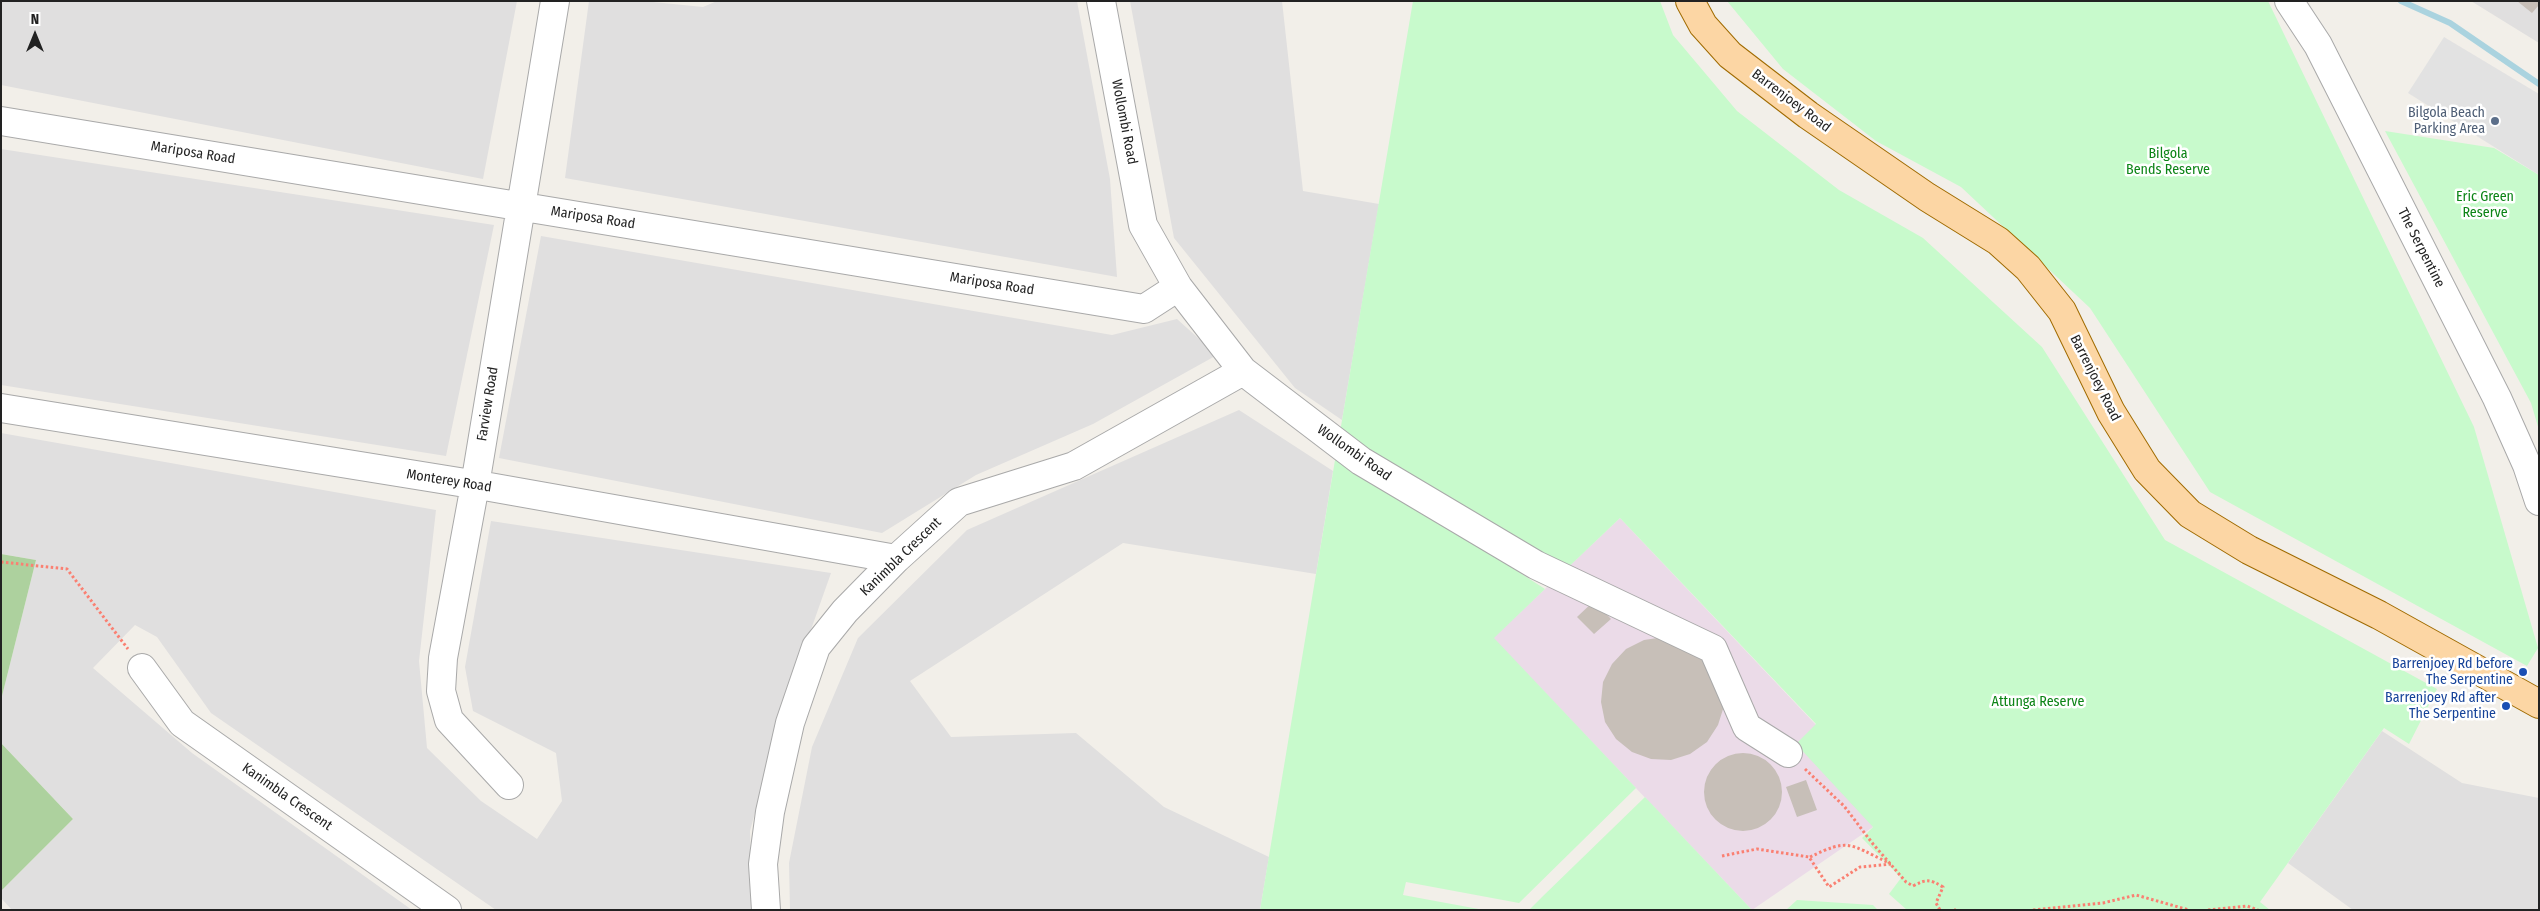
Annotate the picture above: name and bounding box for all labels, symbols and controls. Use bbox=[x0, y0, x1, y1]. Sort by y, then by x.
north arrow bbox=[10, 10, 60, 60]
text: N bbox=[31, 11, 39, 28]
street label: Barrenjoey Road bbox=[1748, 66, 1834, 136]
street label: Wollombi Road bbox=[1108, 78, 1140, 166]
place label: Bilgola Beach Parking Area bbox=[2408, 105, 2485, 138]
marker: Bilgola Beach Parking Area bbox=[2489, 115, 2501, 127]
street label: Mariposa Road bbox=[150, 138, 236, 168]
park label: Bilgola Bends Reserve bbox=[2126, 146, 2210, 178]
park label: Eric Green Reserve bbox=[2456, 189, 2514, 222]
street label: Mariposa Road bbox=[550, 203, 636, 233]
street label: The Serpentine bbox=[2394, 205, 2448, 291]
street label: Mariposa Road bbox=[949, 269, 1035, 299]
street label: Barrenjoey Road bbox=[2066, 332, 2124, 424]
street label: Farview Road bbox=[474, 366, 502, 442]
street label: Wollombi Road bbox=[1314, 421, 1394, 485]
street label: Monterey Road bbox=[405, 466, 493, 496]
street label: Kanimbla Crescent bbox=[857, 514, 945, 600]
place label: Barrenjoey Rd before The Serpentine bbox=[2392, 656, 2513, 689]
marker: Barrenjoey Rd before The Serpentine bbox=[2517, 666, 2529, 678]
place label: Barrenjoey Rd after The Serpentine bbox=[2385, 690, 2496, 722]
park label: Attunga Reserve bbox=[1992, 694, 2084, 710]
marker: Barrenjoey Rd after The Serpentine bbox=[2500, 700, 2512, 712]
street label: Kanimbla Crescent bbox=[239, 760, 335, 834]

